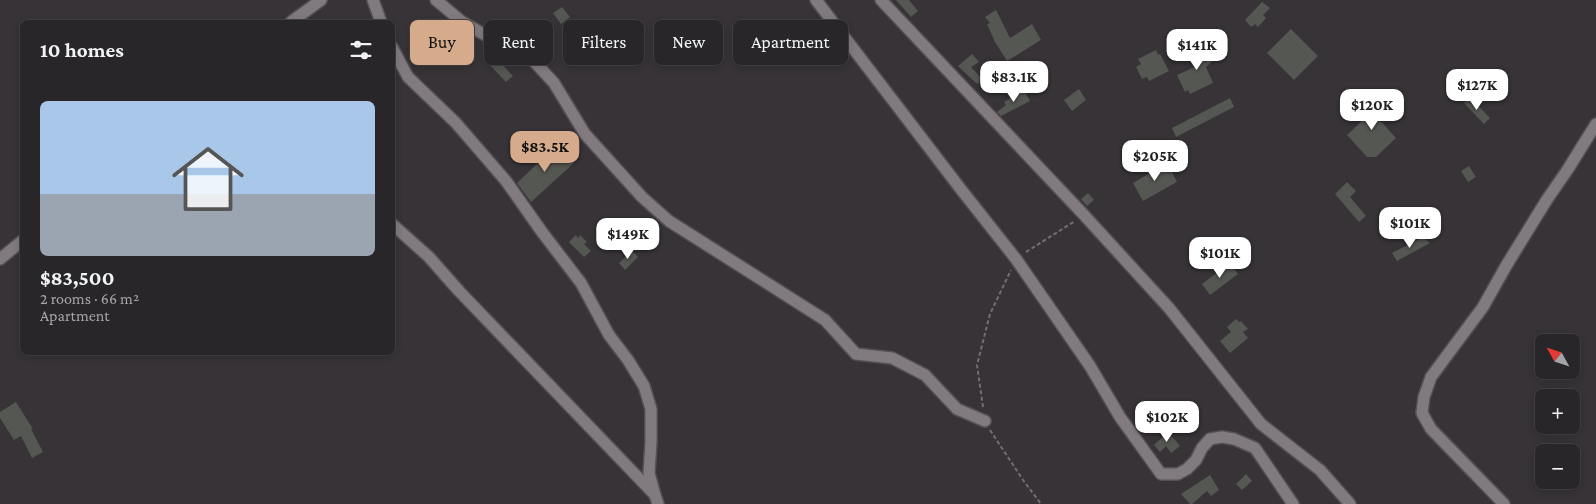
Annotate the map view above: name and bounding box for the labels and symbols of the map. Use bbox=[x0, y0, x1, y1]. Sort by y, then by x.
pin: $141K bbox=[1162, 28, 1232, 71]
pin: $83.1K bbox=[973, 61, 1055, 103]
pin: $127K bbox=[1442, 68, 1512, 111]
pin: $120K bbox=[1337, 88, 1407, 131]
pin: $83.5K bbox=[504, 130, 586, 173]
pin: $205K bbox=[1120, 140, 1190, 182]
pin: $101K bbox=[1375, 206, 1445, 249]
pin: $149K bbox=[593, 218, 663, 260]
pin: $101K bbox=[1185, 236, 1255, 279]
north arrow bbox=[1535, 334, 1580, 379]
pin: $102K bbox=[1132, 400, 1202, 443]

